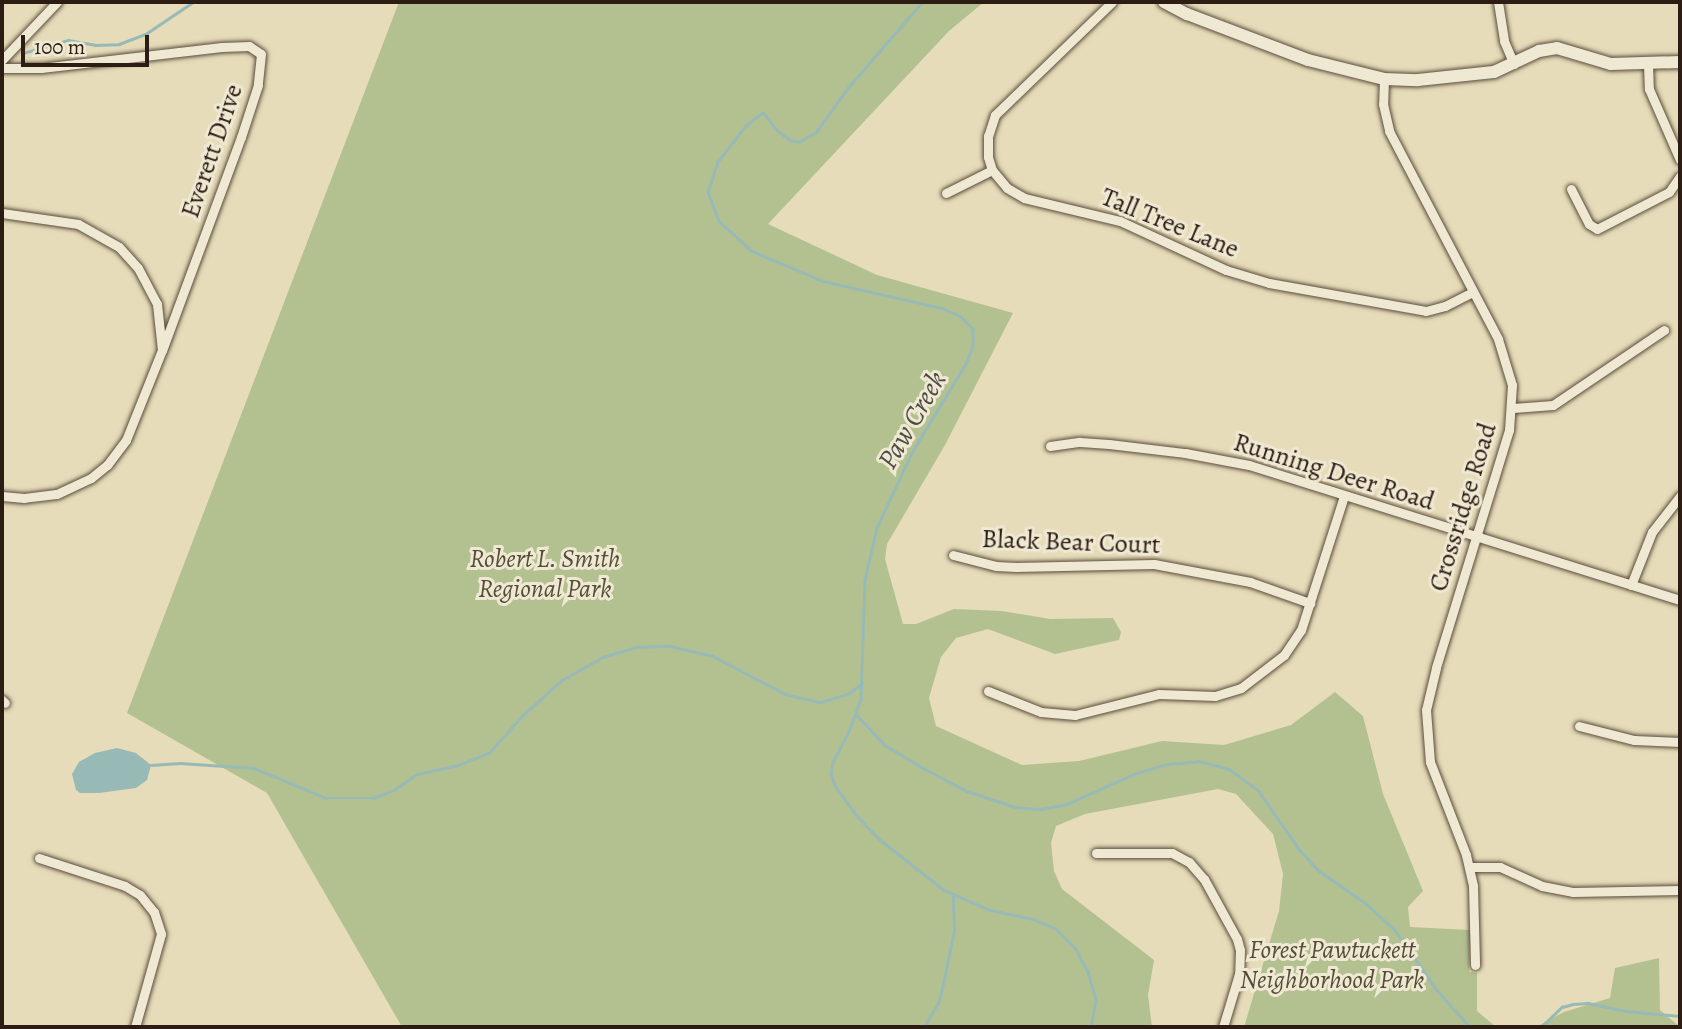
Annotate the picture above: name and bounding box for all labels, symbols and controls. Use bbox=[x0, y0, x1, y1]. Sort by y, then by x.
scale bar bbox=[24, 21, 152, 65]
text: 100 m bbox=[34, 33, 85, 61]
street label: Everett Drive bbox=[175, 80, 249, 222]
street label: Tall Tree Lane bbox=[1097, 181, 1243, 265]
water label: Paw Creek bbox=[871, 365, 953, 475]
street label: Crossridge Road bbox=[1423, 419, 1503, 595]
street label: Running Deer Road bbox=[1230, 427, 1438, 517]
street label: Black Bear Court bbox=[981, 523, 1161, 561]
park label: Robert L. Smith Regional Park bbox=[470, 543, 620, 604]
park label: Forest Pawtuckett Neighborhood Park bbox=[1240, 934, 1424, 996]

